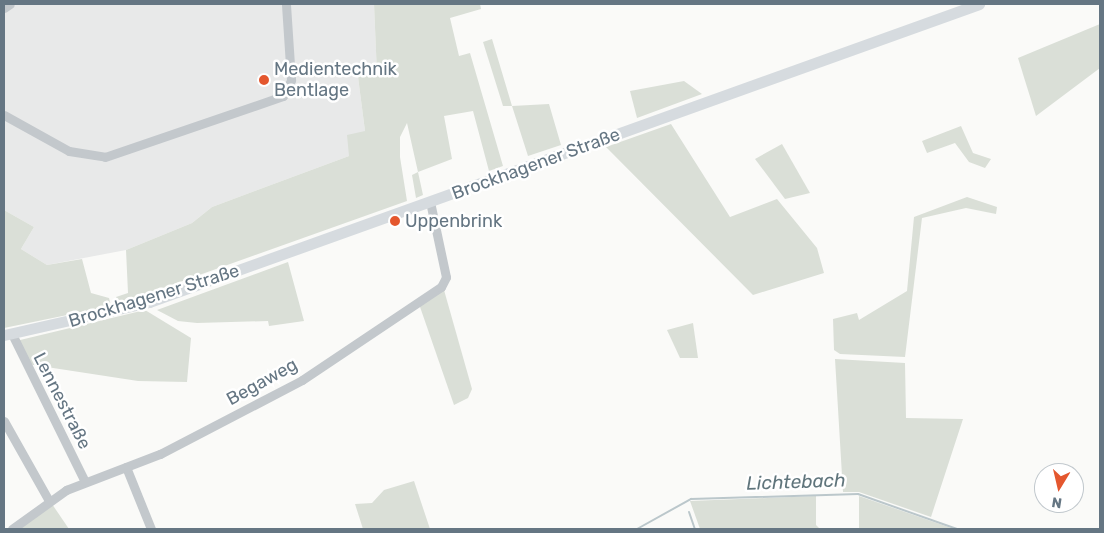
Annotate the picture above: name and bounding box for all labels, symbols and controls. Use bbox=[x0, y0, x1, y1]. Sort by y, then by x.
place label: Medientechnik Bentlage bbox=[274, 59, 397, 102]
marker: Medientechnik Bentlage bbox=[258, 74, 270, 86]
street label: Brockhagener Straße bbox=[449, 123, 623, 205]
place label: Uppenbrink bbox=[405, 210, 502, 232]
marker: Uppenbrink bbox=[389, 215, 401, 227]
street label: Brockhagener Straße bbox=[66, 260, 242, 332]
street label: Lennestraße bbox=[28, 349, 96, 453]
street label: Begaweg bbox=[223, 354, 301, 410]
north arrow bbox=[1034, 463, 1084, 513]
water label: Lichtebach bbox=[746, 469, 846, 495]
text: N bbox=[1050, 493, 1063, 512]

